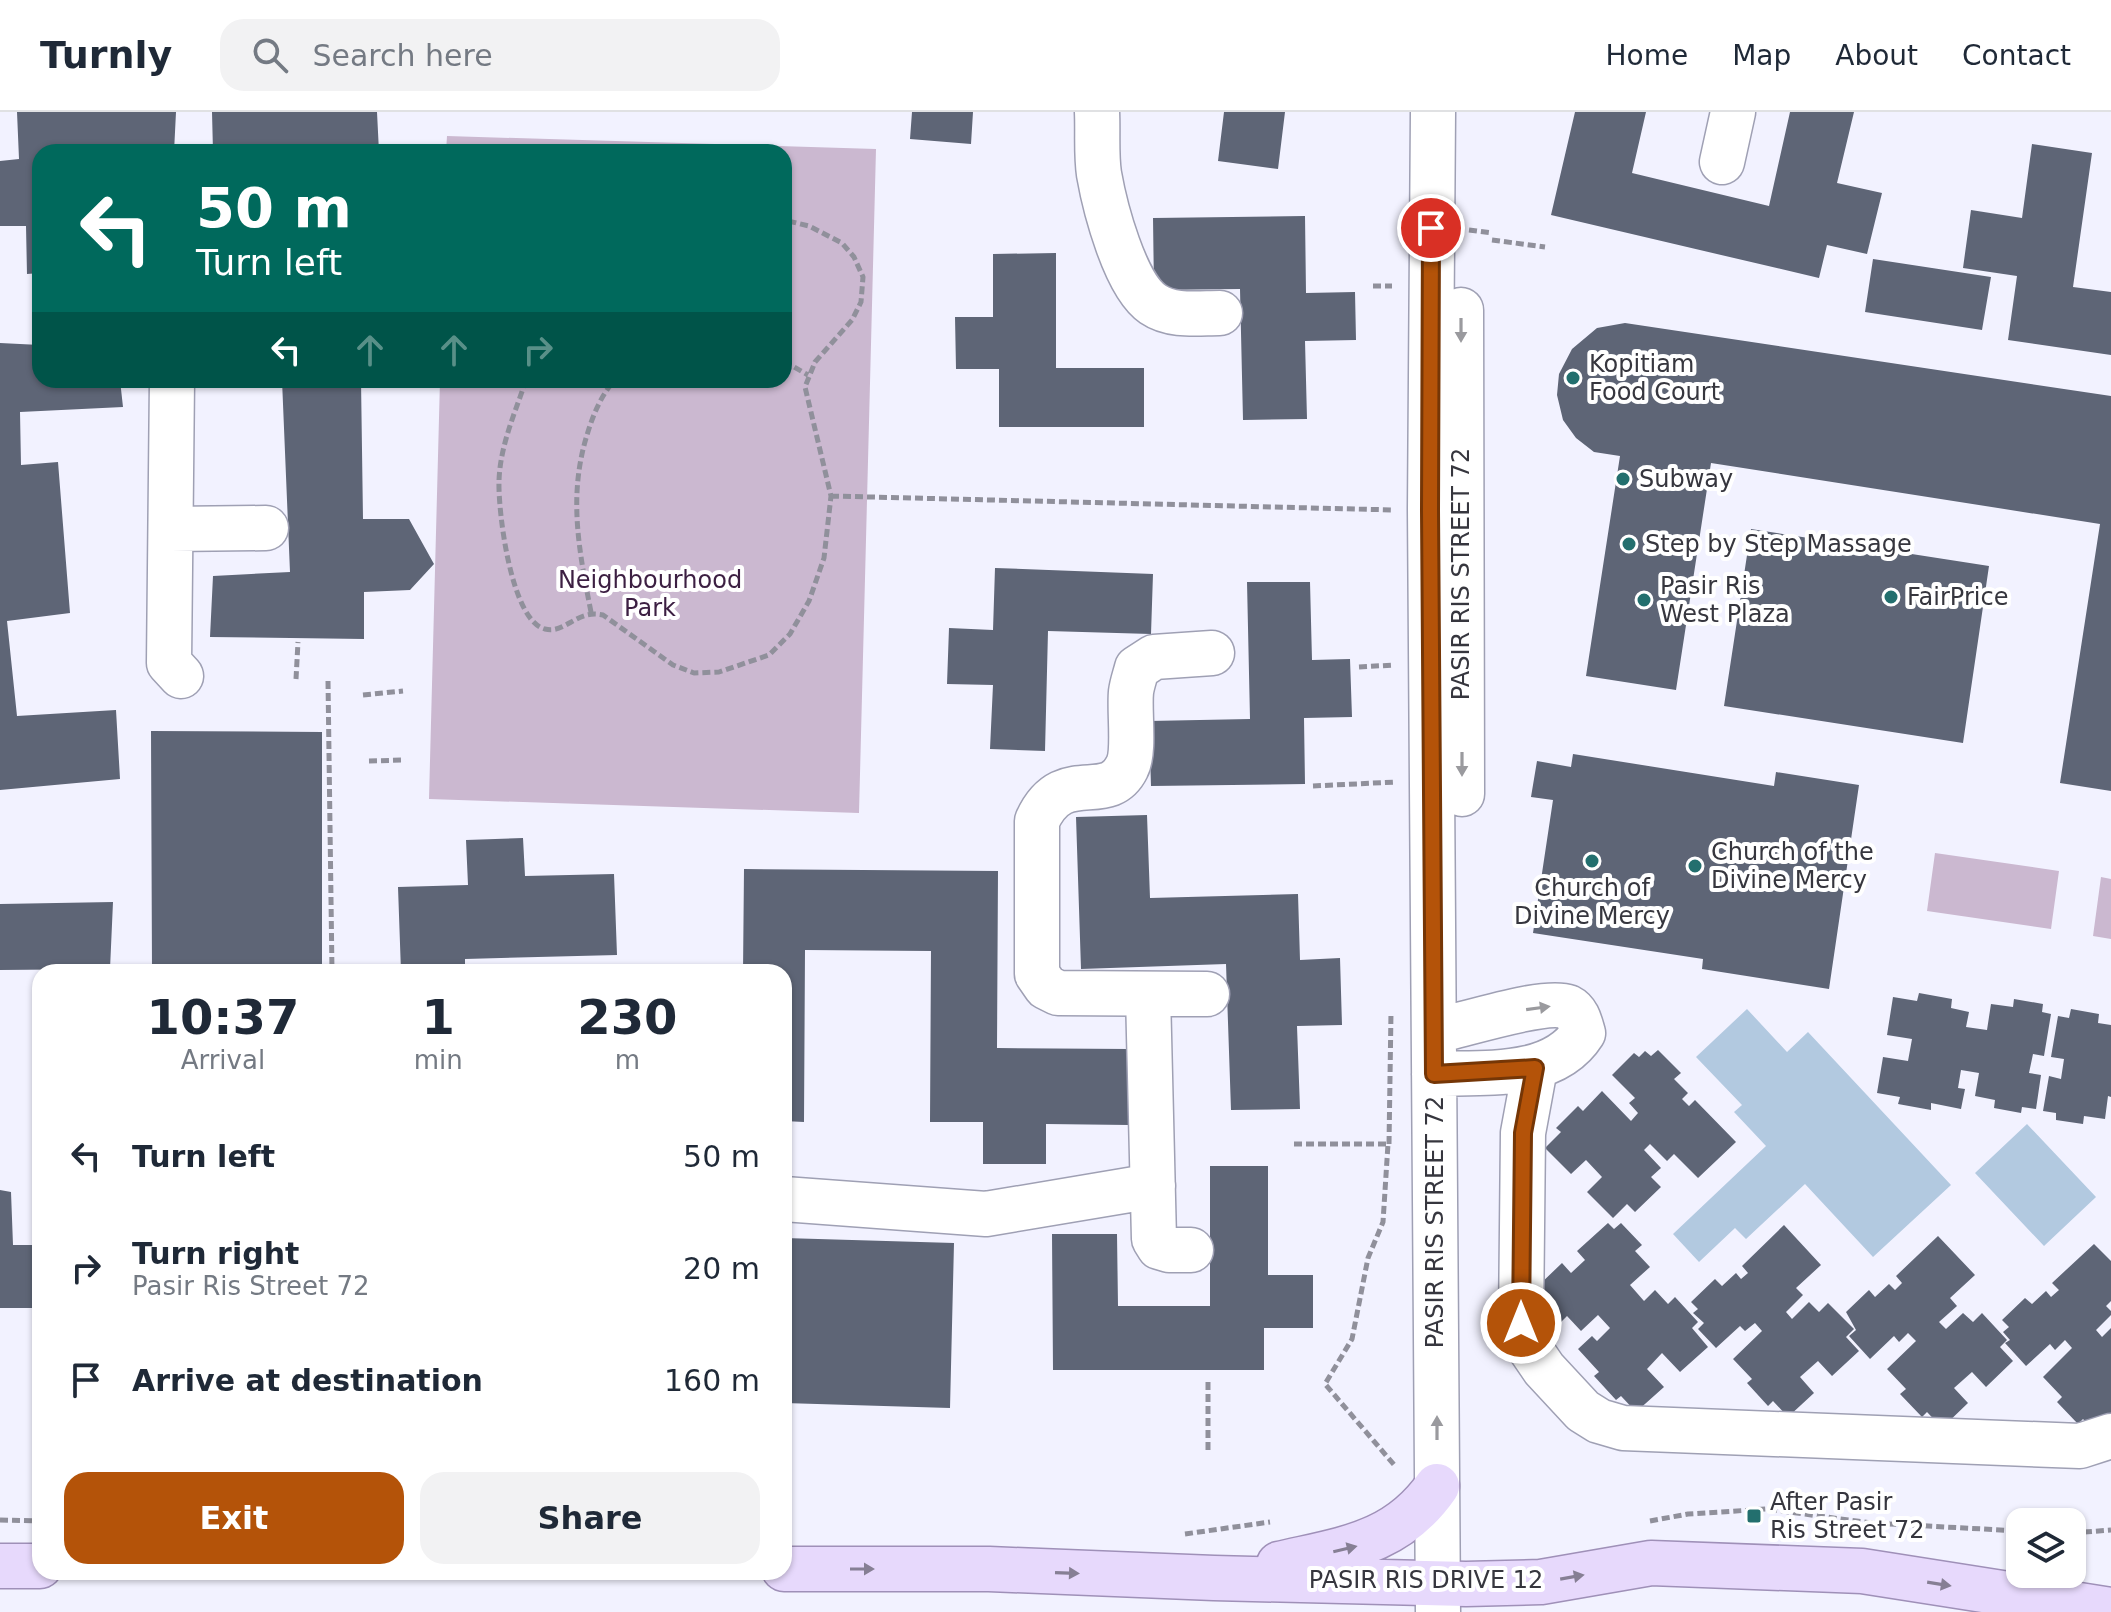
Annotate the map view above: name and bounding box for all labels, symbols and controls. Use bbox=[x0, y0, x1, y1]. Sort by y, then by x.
search box bbox=[220, 19, 780, 91]
text: Turnly bbox=[40, 33, 172, 77]
icon: search bbox=[248, 33, 292, 77]
text: Search here bbox=[312, 38, 493, 73]
text: Home bbox=[1605, 39, 1688, 72]
text: Map bbox=[1732, 39, 1791, 72]
text: About bbox=[1835, 39, 1918, 72]
text: Contact bbox=[1962, 39, 2071, 72]
text: 50 m bbox=[196, 175, 352, 240]
icon: left bbox=[64, 176, 168, 280]
pin bbox=[1397, 194, 1465, 262]
icon: arrive bbox=[1409, 206, 1453, 250]
text: Turn left bbox=[196, 242, 342, 283]
one-way arrow bbox=[1455, 318, 1467, 343]
icon: left bbox=[264, 328, 308, 372]
icon: ahead bbox=[348, 328, 392, 372]
icon: ahead bbox=[432, 328, 476, 372]
icon: right bbox=[516, 328, 560, 372]
place label: Kopitiam Food Court bbox=[1589, 350, 1720, 406]
marker: Kopitiam Food Court bbox=[1564, 369, 1582, 387]
street label: PASIR RIS STREET 72 bbox=[1447, 448, 1475, 700]
place label: Subway bbox=[1639, 465, 1733, 493]
marker: Subway bbox=[1614, 470, 1632, 488]
place label: Step by Step Massage bbox=[1645, 530, 1912, 558]
marker: Step by Step Massage bbox=[1620, 535, 1638, 553]
park label: Neighbourhood Park bbox=[558, 566, 742, 622]
place label: Pasir Ris West Plaza bbox=[1660, 572, 1790, 628]
place label: FairPrice bbox=[1907, 583, 2008, 611]
marker: FairPrice bbox=[1882, 588, 1900, 606]
marker: Pasir Ris West Plaza bbox=[1635, 591, 1653, 609]
one-way arrow bbox=[1456, 752, 1468, 777]
place label: Church of the Divine Mercy bbox=[1711, 838, 1874, 894]
marker: Church of Divine Mercy bbox=[1583, 852, 1601, 870]
marker: Church of the Divine Mercy bbox=[1686, 857, 1704, 875]
place label: Church of Divine Mercy bbox=[1514, 874, 1670, 930]
text: 10:37 bbox=[146, 989, 299, 1045]
text: 1 bbox=[422, 989, 455, 1045]
text: 230 bbox=[577, 989, 677, 1045]
one-way arrow bbox=[1526, 1001, 1551, 1014]
text: Arrival bbox=[181, 1045, 265, 1075]
text: min bbox=[414, 1045, 463, 1075]
text: m bbox=[615, 1045, 640, 1075]
street label: PASIR RIS STREET 72 bbox=[1421, 1096, 1449, 1348]
icon: left bbox=[64, 1134, 108, 1178]
text: Turn left bbox=[132, 1139, 275, 1174]
text: 50 m bbox=[683, 1139, 760, 1174]
text: Turn right bbox=[132, 1236, 299, 1271]
icon: right bbox=[64, 1246, 108, 1290]
text: 20 m bbox=[683, 1251, 760, 1286]
text: Pasir Ris Street 72 bbox=[132, 1271, 370, 1301]
position arrow bbox=[1479, 1281, 1563, 1365]
icon: arrive bbox=[64, 1358, 108, 1402]
text: Arrive at destination bbox=[132, 1363, 483, 1398]
text: 160 m bbox=[664, 1363, 760, 1398]
one-way arrow bbox=[1430, 1415, 1443, 1440]
button: Exit bbox=[64, 1472, 404, 1564]
button: Share bbox=[420, 1472, 760, 1564]
place label: After Pasir Ris Street 72 bbox=[1770, 1488, 1925, 1544]
marker: After Pasir Ris Street 72 bbox=[1745, 1507, 1763, 1525]
map controls bbox=[2006, 1508, 2086, 1588]
button: layers bbox=[2006, 1508, 2086, 1588]
one-way arrow bbox=[1332, 1542, 1357, 1554]
one-way arrow bbox=[850, 1563, 875, 1575]
one-way arrow bbox=[1055, 1566, 1080, 1579]
street label: PASIR RIS DRIVE 12 bbox=[1309, 1566, 1543, 1594]
one-way arrow bbox=[1559, 1570, 1584, 1582]
one-way arrow bbox=[1927, 1578, 1952, 1591]

